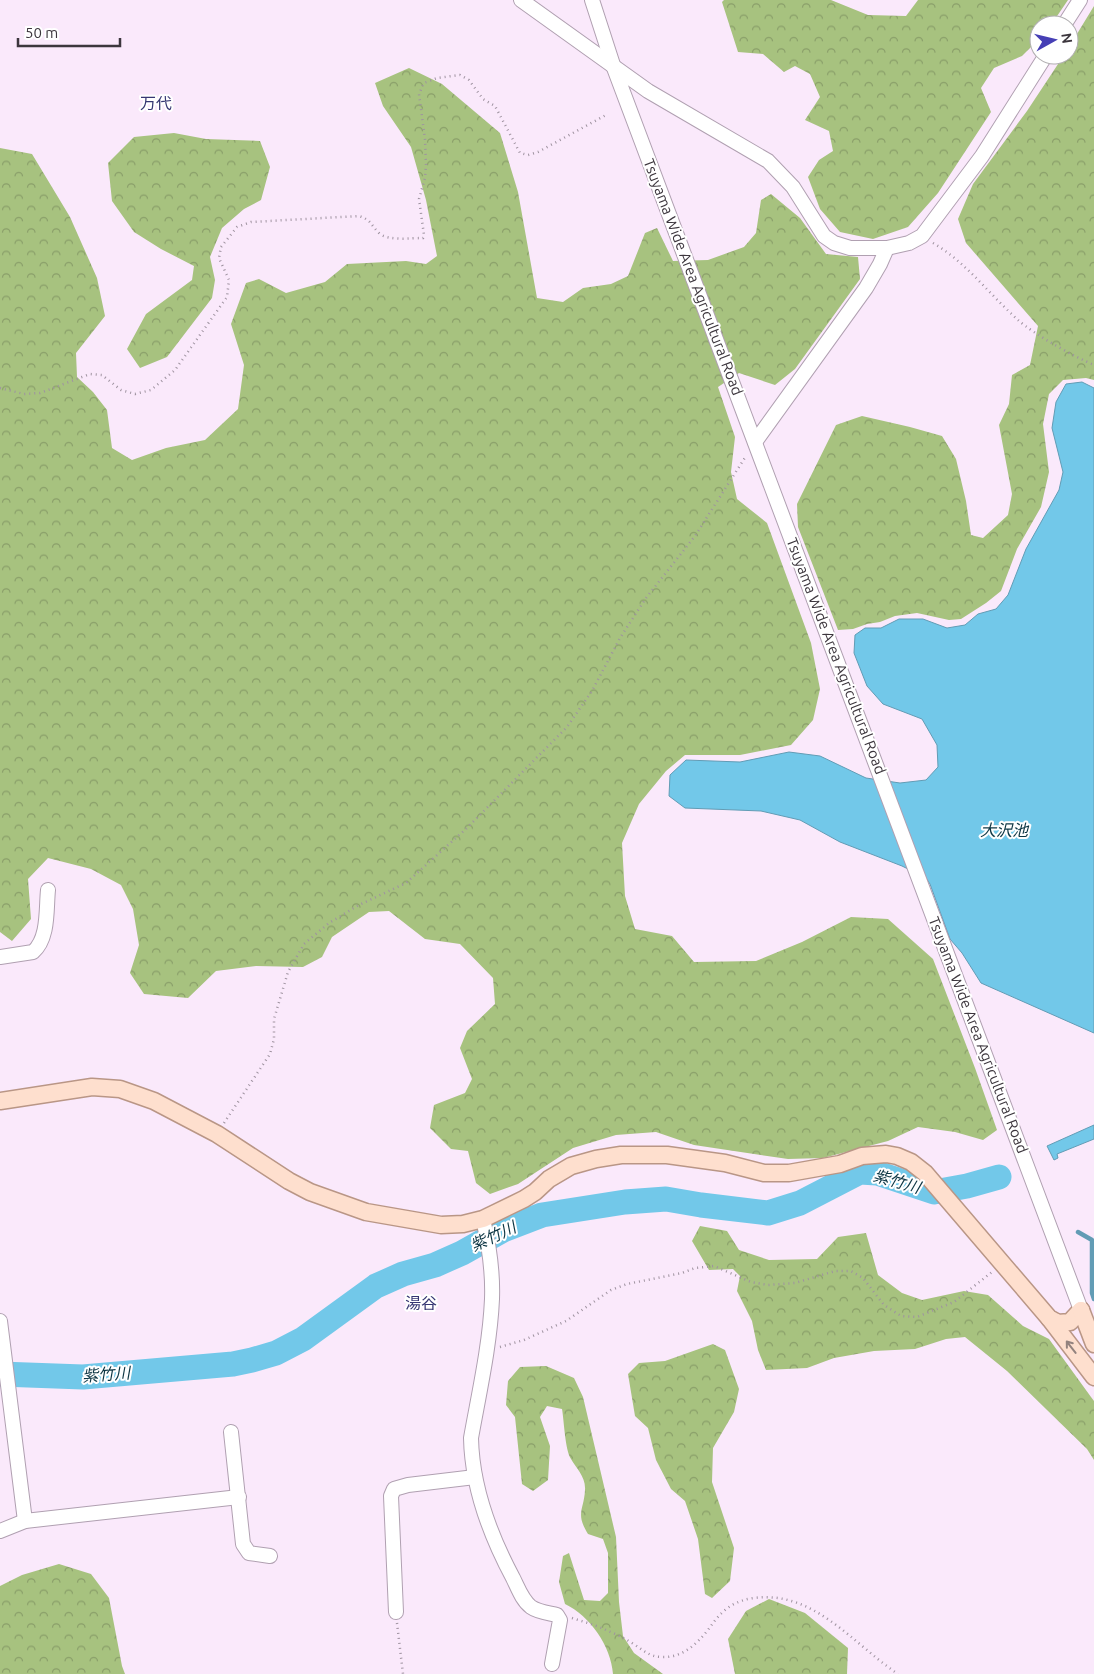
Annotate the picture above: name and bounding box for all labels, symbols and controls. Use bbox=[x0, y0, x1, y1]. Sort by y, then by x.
scale bar bbox=[18, 15, 120, 47]
north arrow bbox=[1029, 15, 1079, 65]
text: 50 m bbox=[25, 24, 58, 41]
text: N bbox=[1058, 32, 1076, 44]
district label: 万代 bbox=[140, 94, 172, 112]
street label: Tsuyama Wide Area Agricultural Road bbox=[640, 156, 747, 397]
street label: Tsuyama Wide Area Agricultural Road bbox=[783, 535, 890, 776]
water label: 大沢池 bbox=[980, 821, 1030, 839]
street label: Tsuyama Wide Area Agricultural Road bbox=[925, 914, 1032, 1155]
water label: 紫竹川 bbox=[871, 1166, 924, 1197]
water label: 紫竹川 bbox=[467, 1217, 520, 1254]
district label: 湯谷 bbox=[405, 1294, 437, 1312]
one-way arrow bbox=[1066, 1341, 1077, 1354]
water label: 紫竹川 bbox=[81, 1363, 133, 1385]

